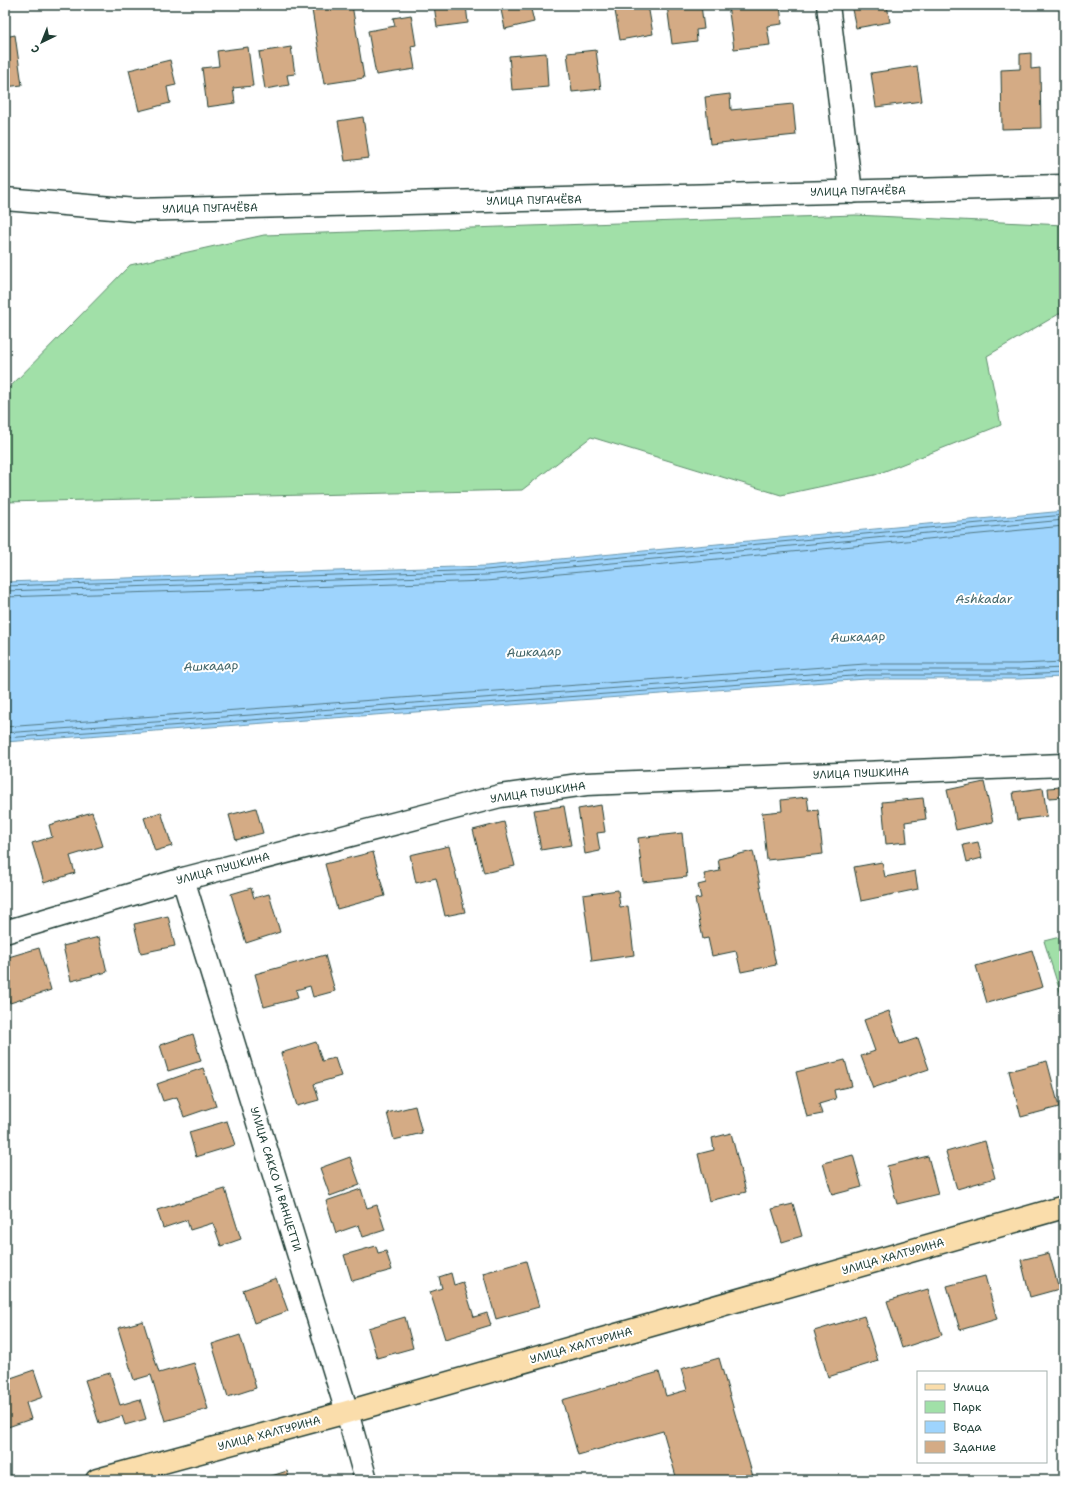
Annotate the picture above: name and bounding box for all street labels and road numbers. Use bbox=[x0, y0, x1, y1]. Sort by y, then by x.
street label: УЛИЦА ПУГАЧЁВА bbox=[810, 183, 906, 200]
street label: УЛИЦА ПУГАЧЁВА bbox=[486, 192, 582, 209]
street label: УЛИЦА ПУГАЧЁВА bbox=[162, 200, 258, 217]
street label: УЛИЦА ПУШКИНА bbox=[813, 764, 909, 783]
street label: УЛИЦА ПУШКИНА bbox=[489, 778, 587, 807]
street label: УЛИЦА ПУШКИНА bbox=[175, 849, 272, 888]
street label: УЛИЦА САККО И ВАНЦЕТТИ bbox=[246, 1105, 305, 1253]
street label: УЛИЦА ХАЛТУРИНА bbox=[840, 1235, 946, 1278]
street label: УЛИЦА ХАЛТУРИНА bbox=[528, 1324, 634, 1367]
street label: УЛИЦА ХАЛТУРИНА bbox=[216, 1413, 322, 1454]

